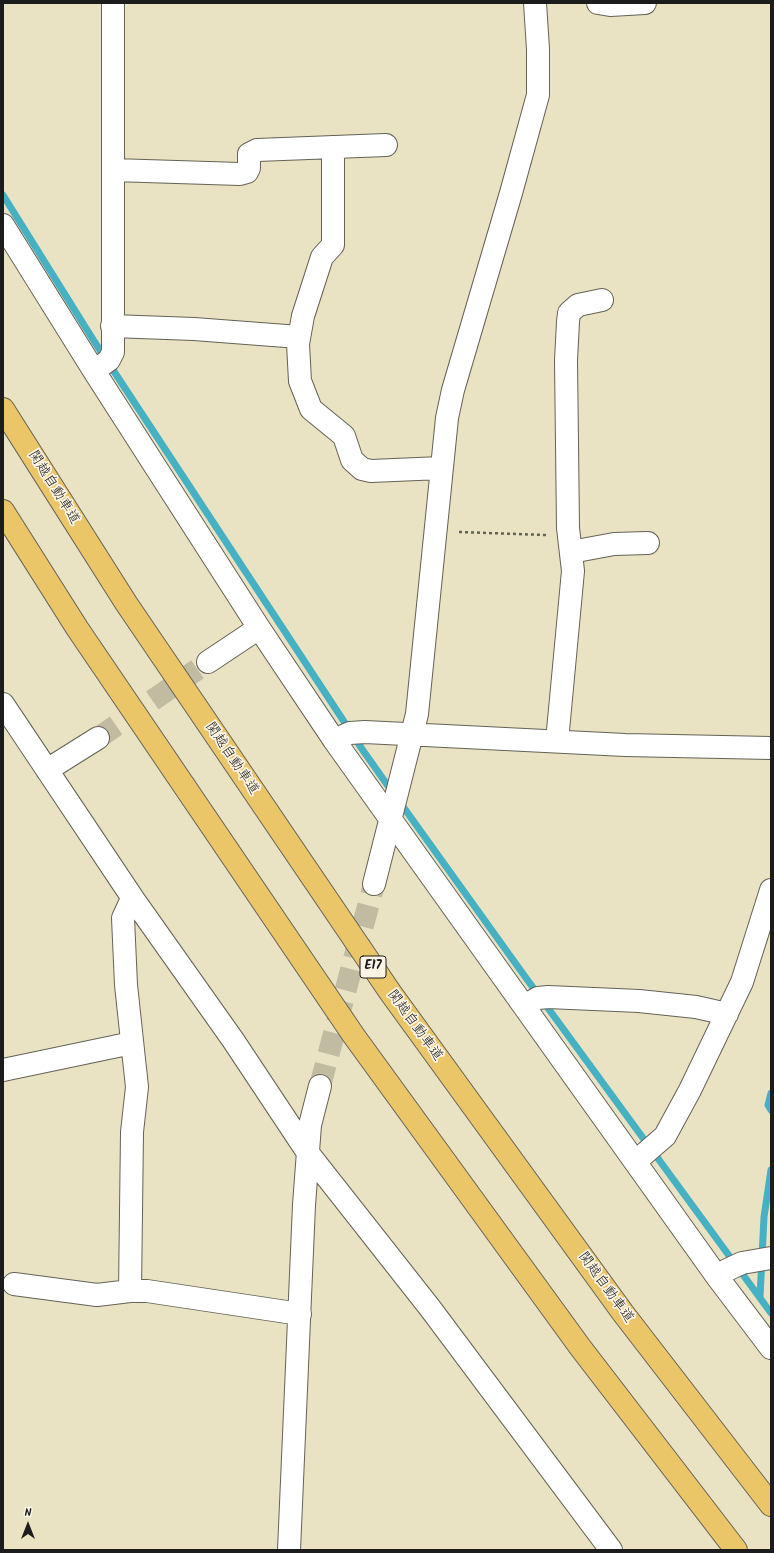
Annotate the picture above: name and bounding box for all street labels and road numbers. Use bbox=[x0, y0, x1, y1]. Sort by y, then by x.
street label: 関越自動車道 bbox=[24, 448, 82, 528]
street label: 関越自動車道 bbox=[201, 719, 261, 799]
road number: E17 bbox=[360, 956, 386, 978]
street label: 関越自動車道 bbox=[383, 987, 445, 1065]
street label: 関越自動車道 bbox=[574, 1249, 636, 1327]

